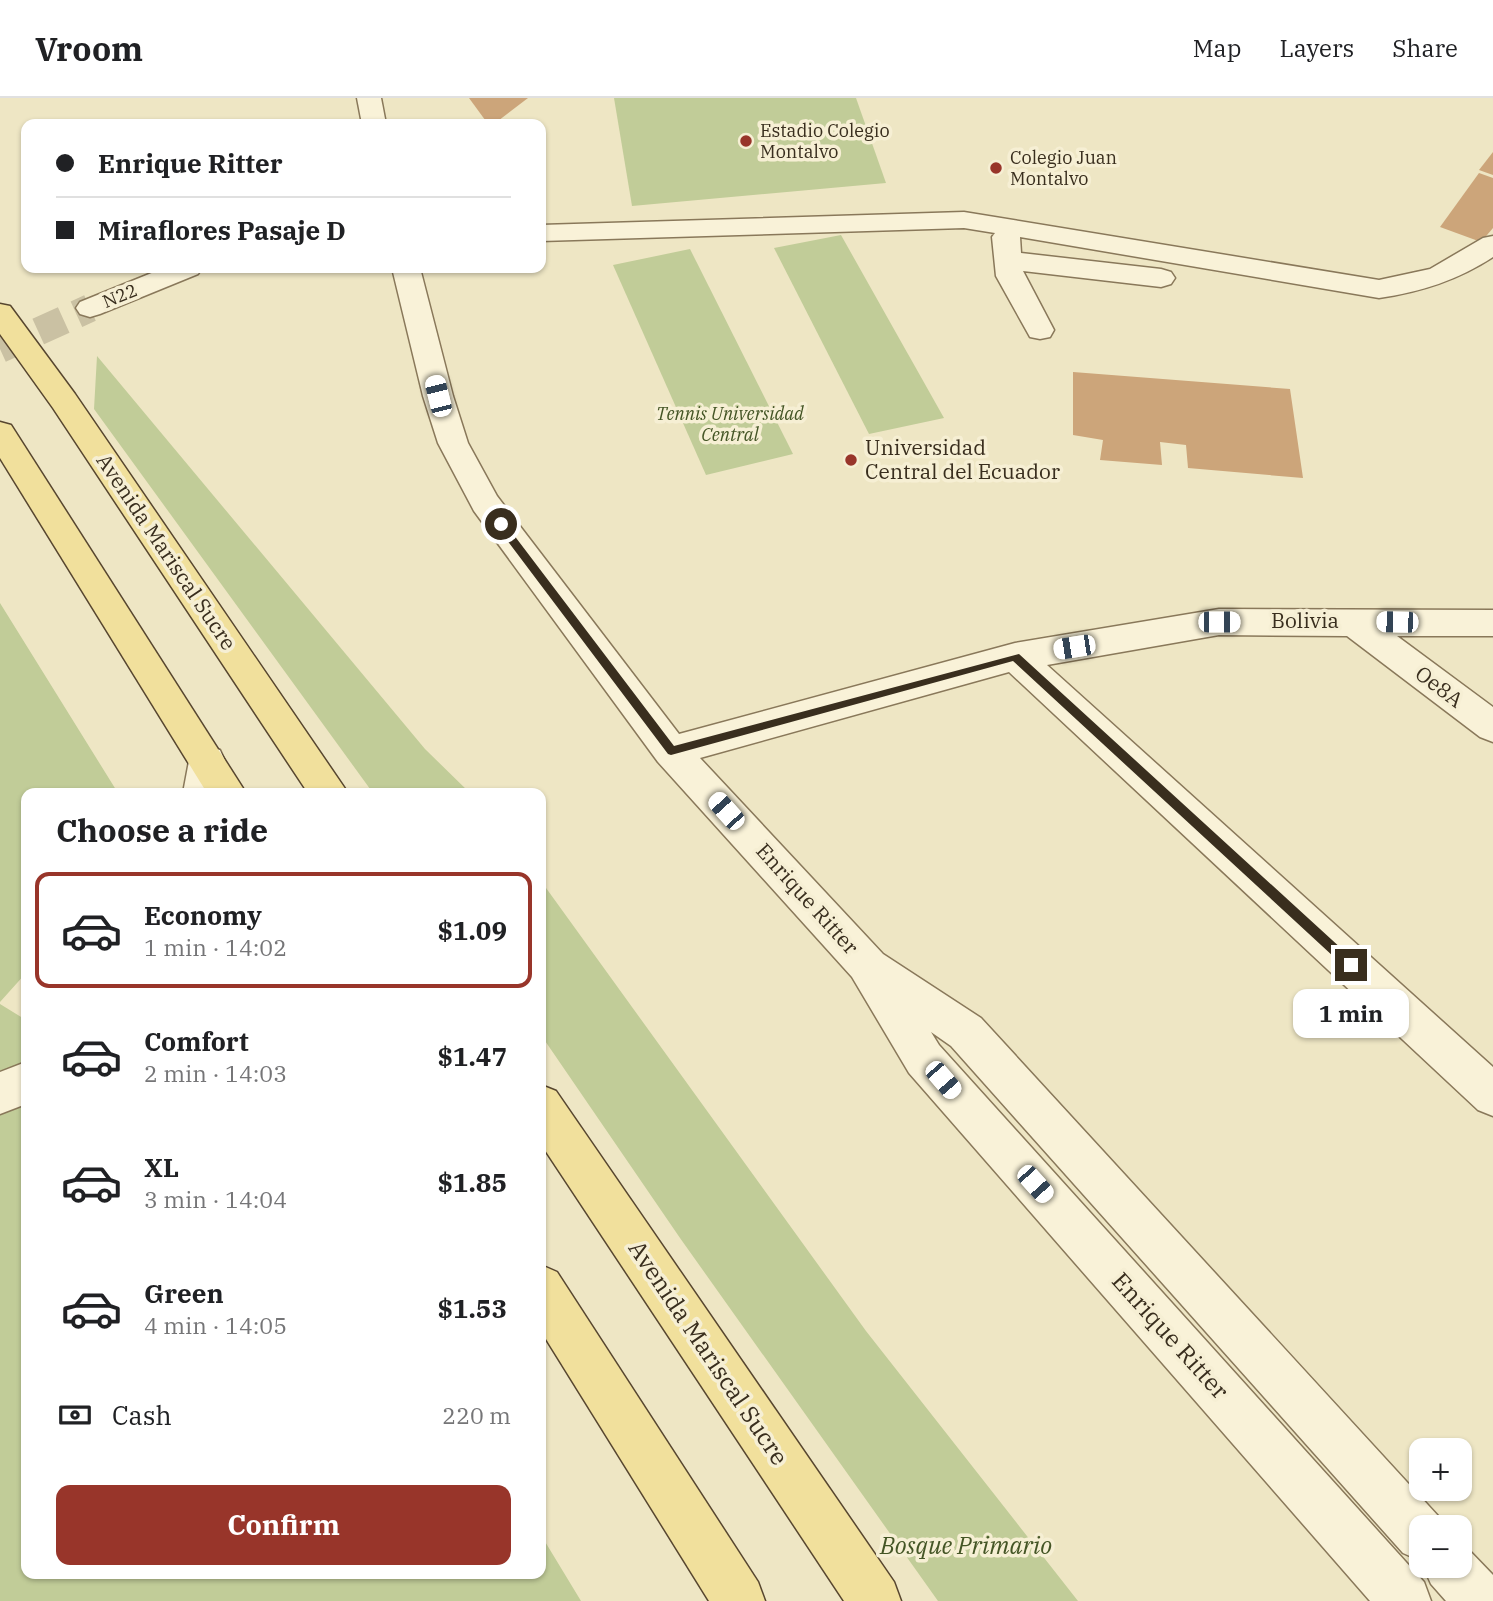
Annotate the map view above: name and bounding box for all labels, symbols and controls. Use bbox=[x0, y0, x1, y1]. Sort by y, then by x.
text: Vroom bbox=[35, 27, 143, 70]
text: Map bbox=[1193, 32, 1241, 64]
text: Layers bbox=[1279, 32, 1354, 64]
text: Share bbox=[1392, 32, 1458, 64]
place label: Estadio Colegio Montalvo bbox=[760, 119, 890, 163]
marker: Estadio Colegio Montalvo bbox=[738, 133, 754, 149]
text: Enrique Ritter bbox=[98, 146, 282, 180]
place label: Colegio Juan Montalvo bbox=[1010, 146, 1117, 190]
marker: Colegio Juan Montalvo bbox=[988, 160, 1004, 176]
text: Miraflores Pasaje D bbox=[98, 213, 346, 247]
street label: N22 bbox=[99, 278, 141, 313]
car bbox=[423, 373, 454, 419]
park label: Tennis Universidad Central bbox=[656, 402, 804, 446]
place label: Universidad Central del Ecuador bbox=[865, 433, 1061, 485]
street label: Avenida Mariscal Sucre bbox=[91, 448, 243, 655]
marker: Universidad Central del Ecuador bbox=[843, 452, 859, 468]
route start bbox=[485, 508, 517, 540]
street label: Bolivia bbox=[1271, 606, 1339, 634]
car bbox=[1376, 611, 1419, 633]
car bbox=[1199, 612, 1241, 633]
car bbox=[1052, 633, 1097, 661]
street label: Oe8A bbox=[1410, 659, 1470, 714]
car bbox=[705, 788, 748, 834]
text: Choose a ride bbox=[56, 809, 268, 851]
street label: Enrique Ritter bbox=[750, 837, 866, 960]
text: Economy bbox=[144, 898, 262, 932]
icon: car bbox=[60, 899, 123, 962]
text: $1.09 bbox=[437, 913, 507, 947]
text: 1 min · 14:02 bbox=[144, 932, 287, 962]
route end bbox=[1335, 949, 1367, 981]
callout: 1 min bbox=[1293, 990, 1409, 1038]
text: 1 min bbox=[1319, 998, 1383, 1028]
text: Comfort bbox=[144, 1024, 249, 1058]
icon: car bbox=[60, 1025, 123, 1088]
text: $1.47 bbox=[437, 1039, 507, 1073]
car bbox=[922, 1057, 965, 1103]
text: 2 min · 14:03 bbox=[144, 1058, 287, 1088]
text: XL bbox=[144, 1150, 179, 1184]
icon: car bbox=[60, 1151, 123, 1214]
car bbox=[1014, 1161, 1057, 1207]
text: $1.85 bbox=[437, 1165, 507, 1199]
text: 3 min · 14:04 bbox=[144, 1184, 287, 1214]
street label: Avenida Mariscal Sucre bbox=[622, 1234, 796, 1471]
street label: Enrique Ritter bbox=[1105, 1265, 1237, 1406]
text: Green bbox=[144, 1276, 224, 1310]
icon: car bbox=[60, 1277, 123, 1340]
text: $1.53 bbox=[437, 1291, 507, 1325]
text: 4 min · 14:05 bbox=[144, 1310, 287, 1340]
icon: cash bbox=[56, 1396, 94, 1434]
text: Cash bbox=[112, 1398, 172, 1432]
text: 220 m bbox=[442, 1400, 511, 1430]
map controls bbox=[1409, 1438, 1472, 1578]
button: + bbox=[1409, 1438, 1472, 1501]
button: Confirm bbox=[56, 1485, 511, 1565]
button: − bbox=[1409, 1515, 1472, 1578]
park label: Bosque Primario bbox=[879, 1529, 1052, 1561]

